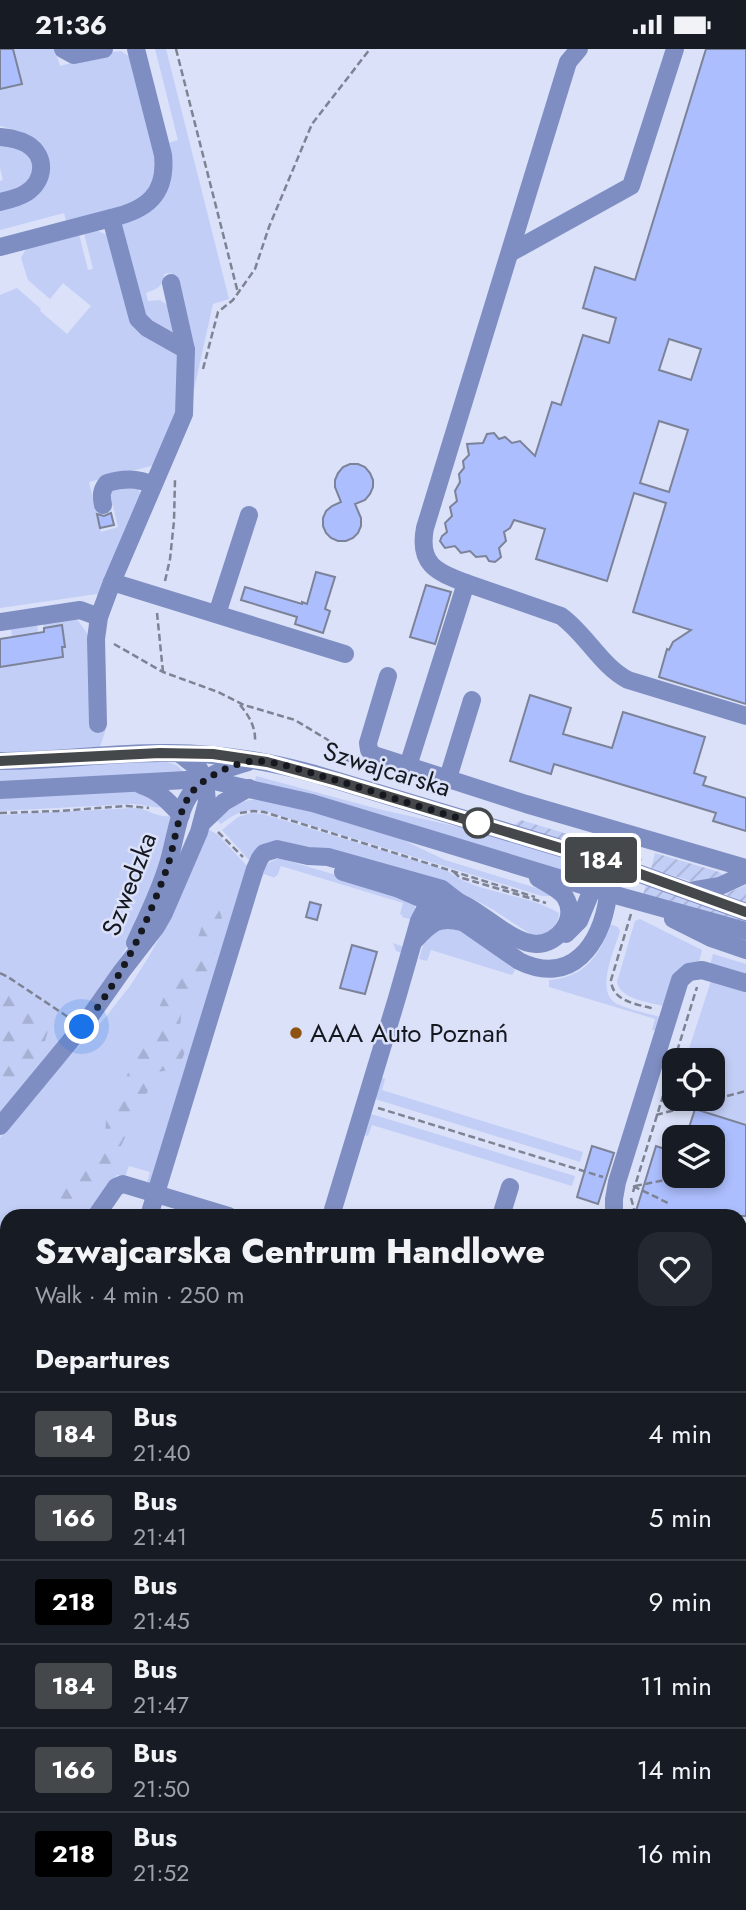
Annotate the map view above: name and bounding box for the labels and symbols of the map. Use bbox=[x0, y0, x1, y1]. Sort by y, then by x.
street label: Szwajcarska bbox=[319, 732, 455, 806]
unlabelled marker bbox=[463, 808, 493, 838]
street label: Szwedzka bbox=[92, 827, 166, 941]
line badge: 184 bbox=[561, 837, 641, 883]
your location bbox=[64, 1009, 99, 1044]
place label: AAA Auto Poznań bbox=[310, 1014, 508, 1052]
marker: AAA Auto Poznań bbox=[288, 1025, 304, 1041]

